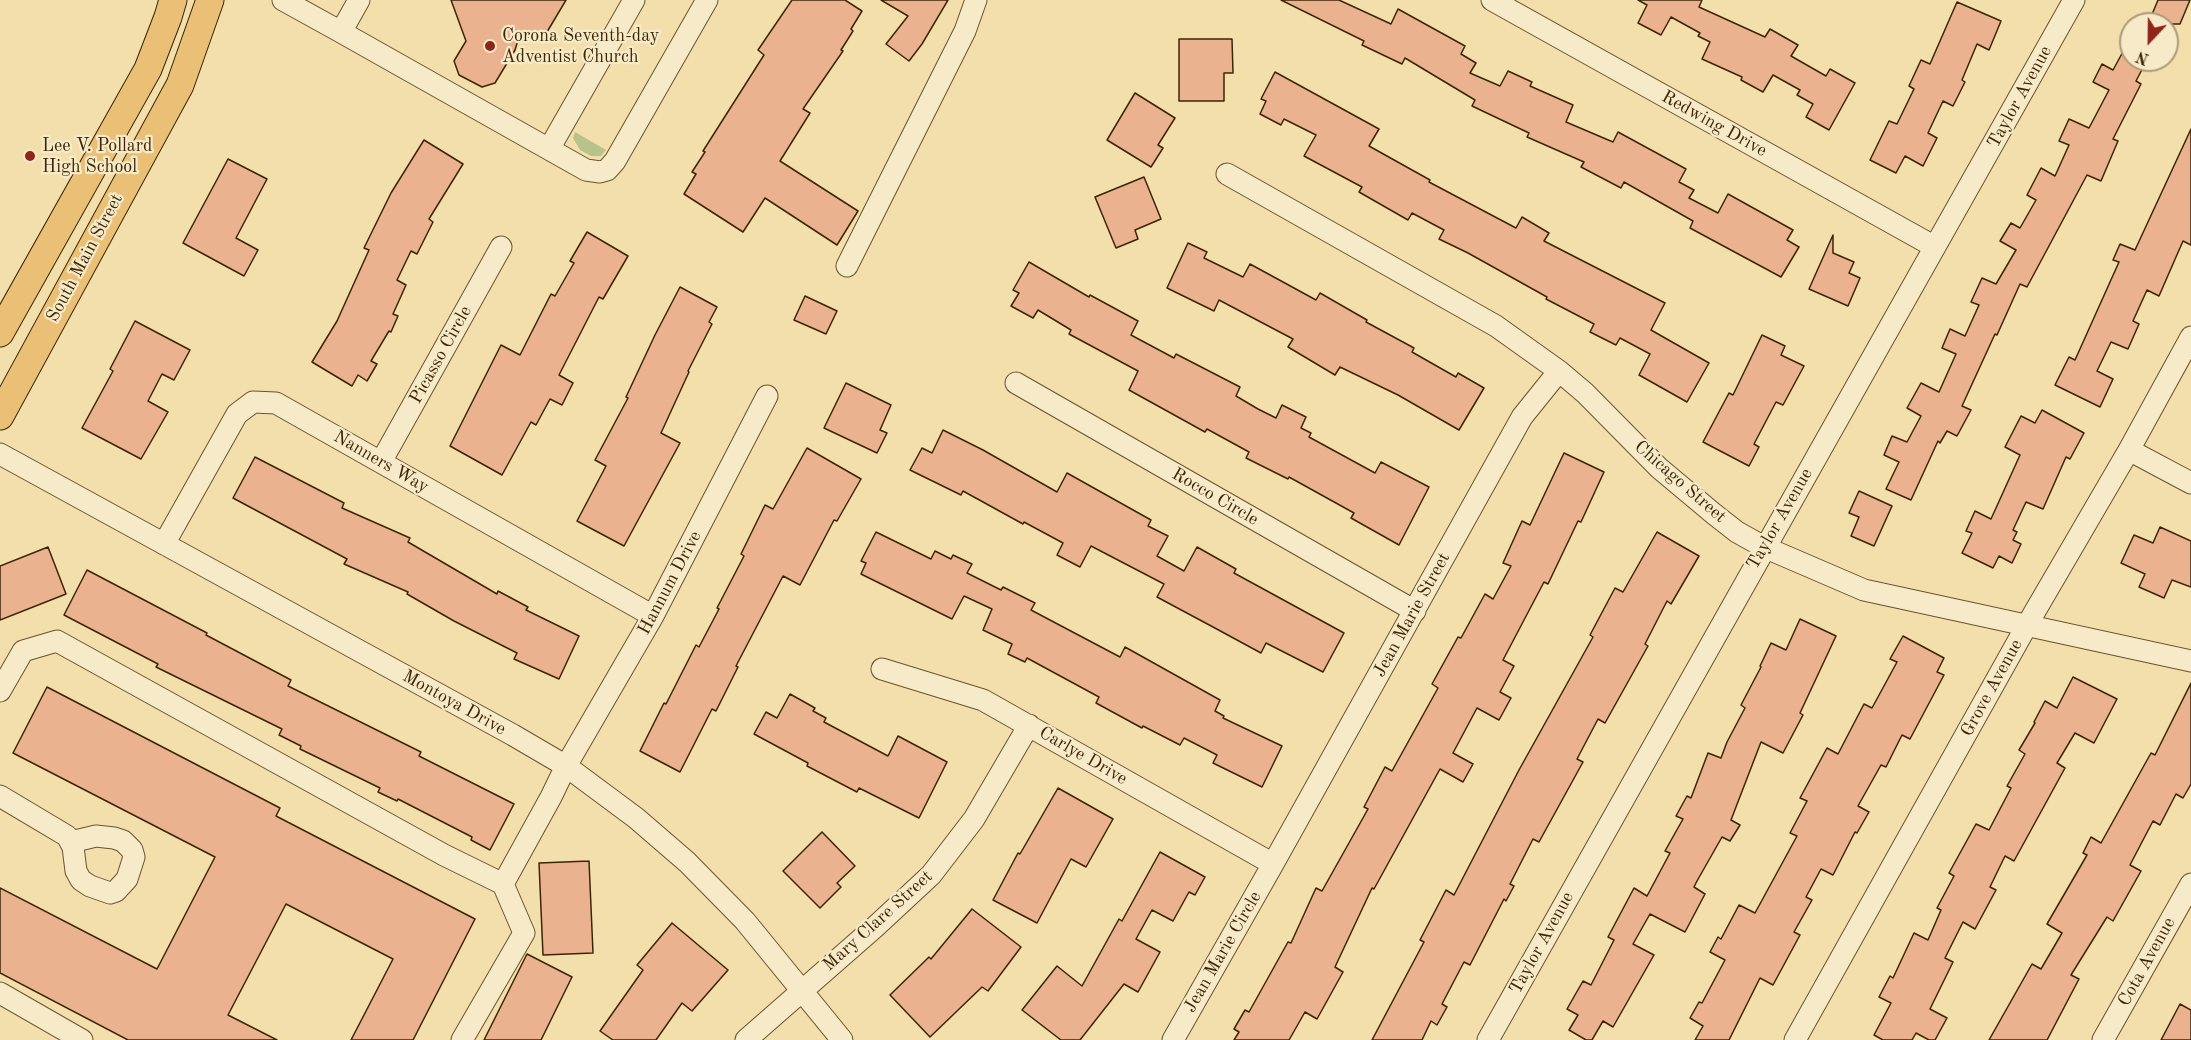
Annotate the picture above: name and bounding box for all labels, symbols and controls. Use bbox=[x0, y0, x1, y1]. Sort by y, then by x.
north arrow bbox=[2119, 12, 2179, 72]
place label: Corona Seventh-day Adventist Church bbox=[502, 25, 659, 68]
marker: Corona Seventh-day Adventist Church bbox=[483, 39, 497, 53]
street label: Taylor Avenue bbox=[1983, 42, 2057, 152]
text: N bbox=[2134, 47, 2152, 67]
street label: Redwing Drive bbox=[1658, 86, 1770, 162]
place label: Lee V. Pollard High School bbox=[42, 135, 153, 178]
marker: Lee V. Pollard High School bbox=[23, 149, 37, 163]
street label: South Main Street bbox=[42, 190, 128, 326]
street label: Picasso Circle bbox=[405, 302, 477, 408]
street label: Nanners Way bbox=[329, 426, 433, 498]
street label: Chicago Street bbox=[1630, 436, 1730, 528]
street label: Rocco Circle bbox=[1168, 463, 1262, 531]
street label: Taylor Avenue bbox=[1742, 464, 1818, 574]
street label: Hannum Drive bbox=[634, 527, 706, 639]
street label: Jean Marie Street bbox=[1369, 549, 1455, 681]
street label: Grove Avenue bbox=[1956, 636, 2028, 740]
street label: Montoya Drive bbox=[398, 666, 510, 740]
street label: Carlye Drive bbox=[1035, 722, 1131, 790]
street label: Mary Clare Street bbox=[819, 866, 937, 976]
street label: Jean Marie Circle bbox=[1180, 888, 1266, 1016]
street label: Taylor Avenue bbox=[1505, 888, 1579, 998]
street label: Cota Avenue bbox=[2114, 914, 2180, 1010]

